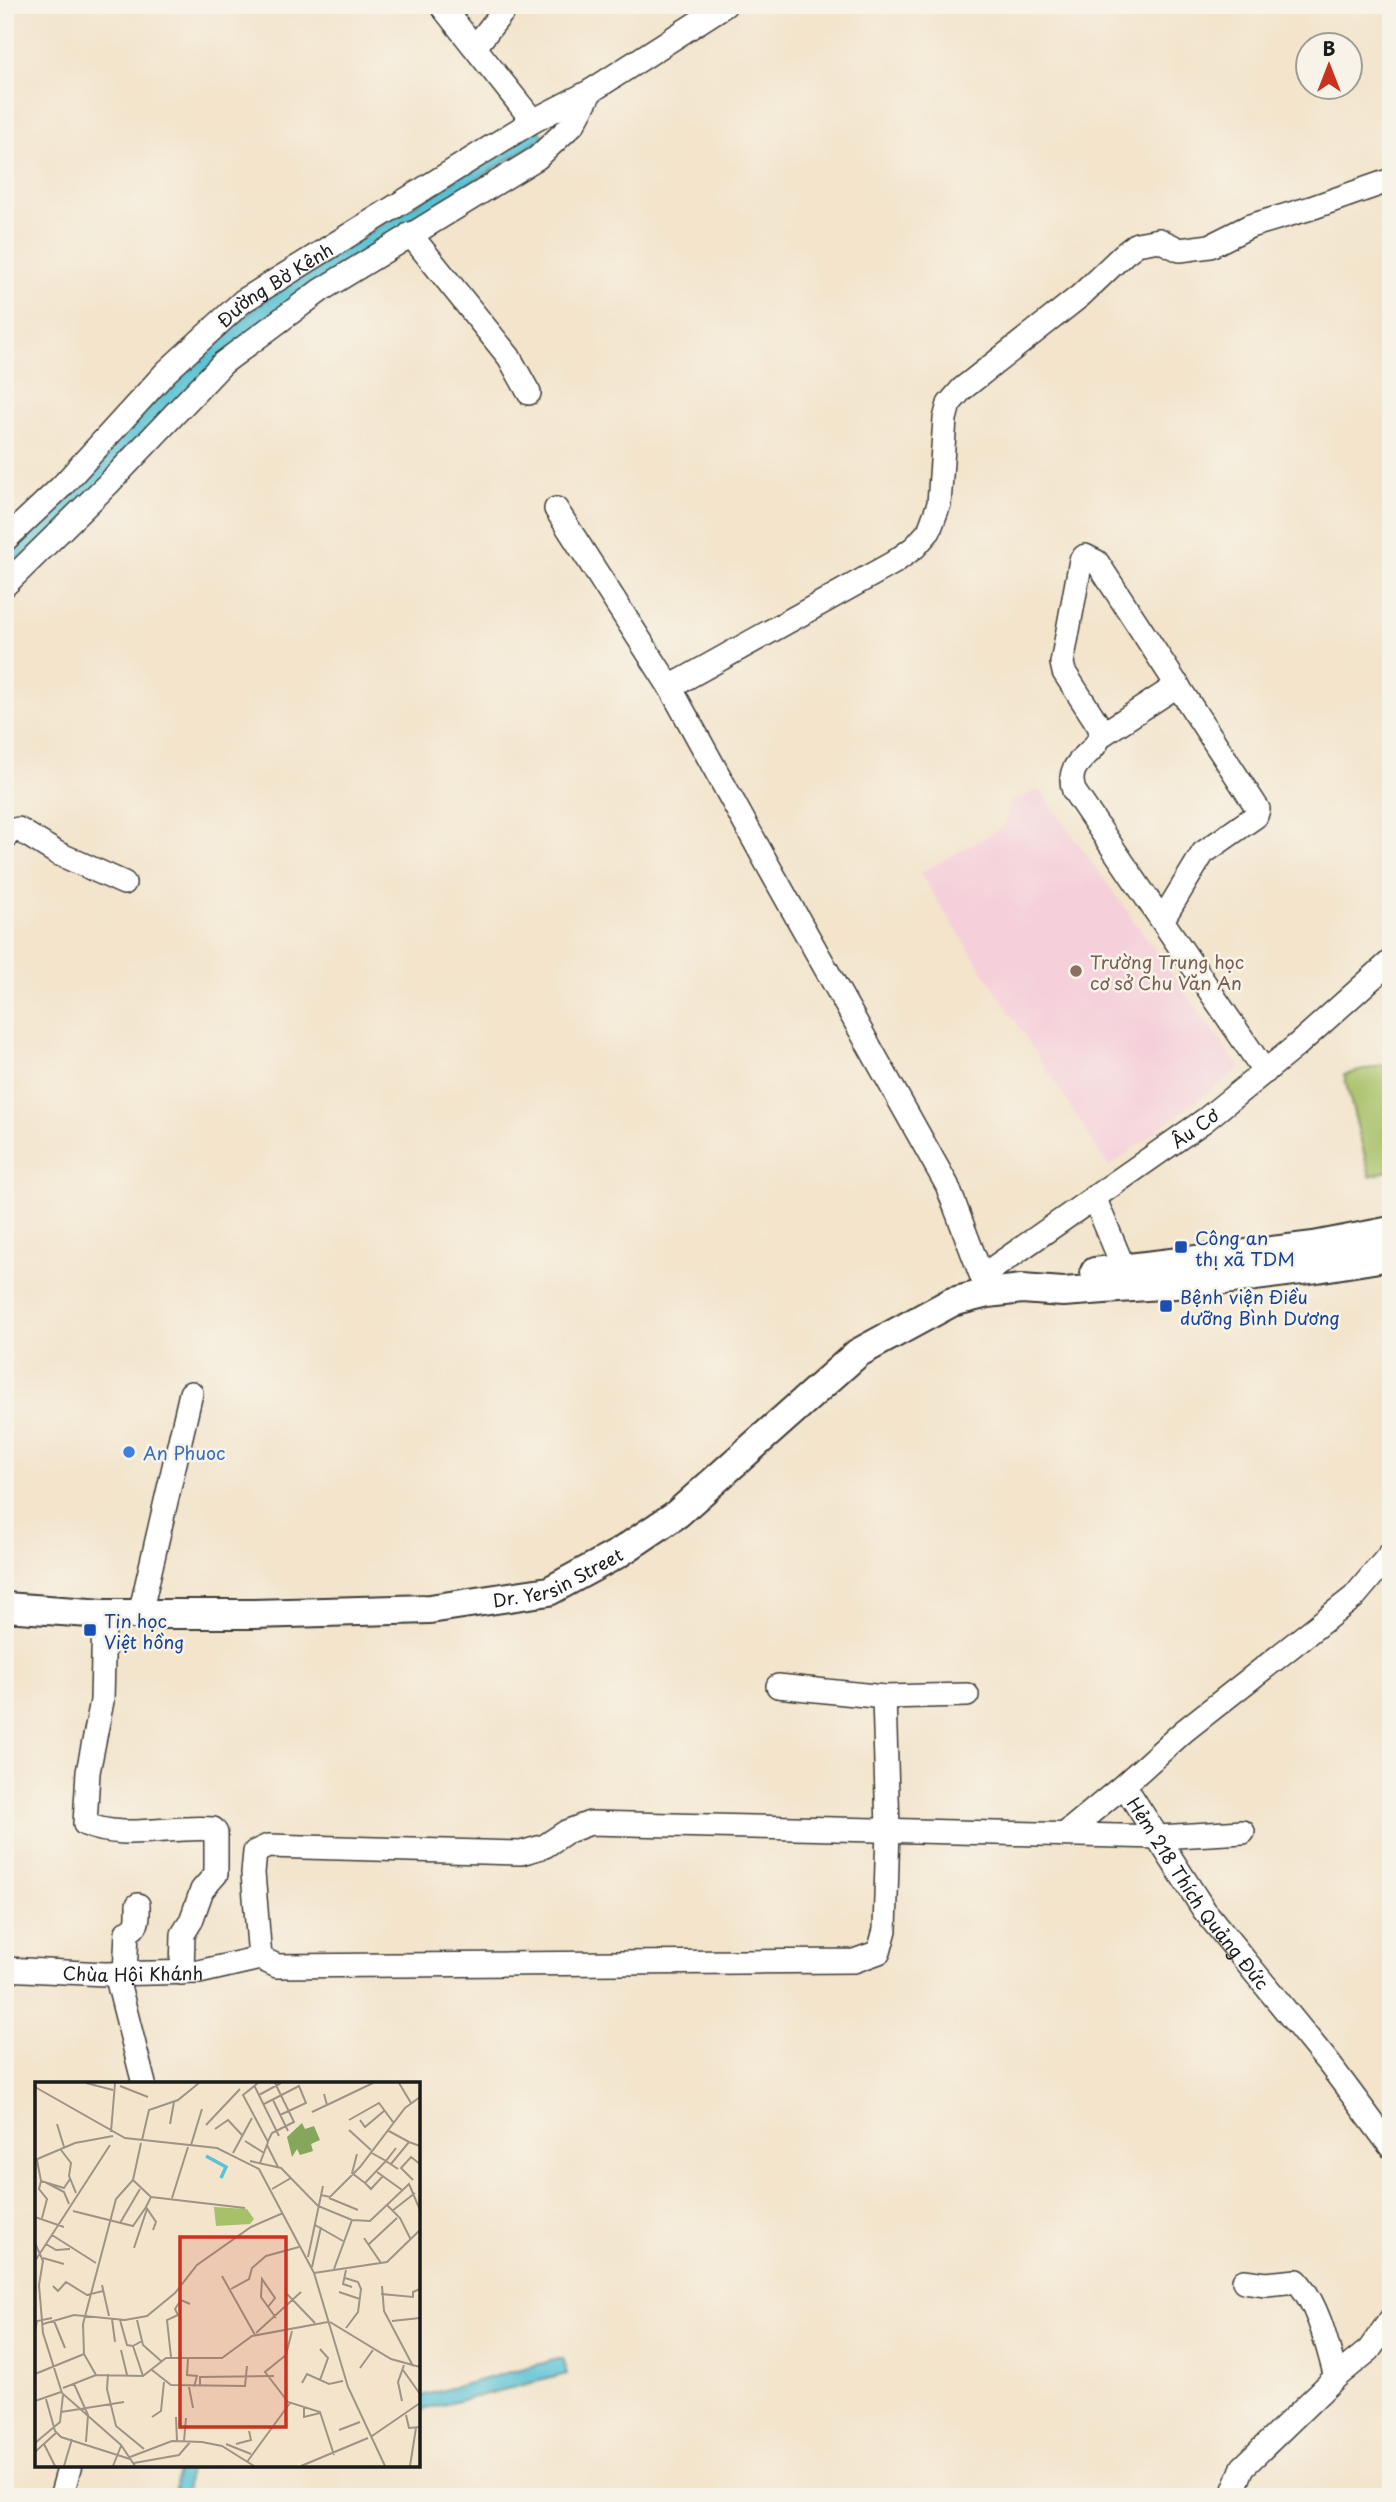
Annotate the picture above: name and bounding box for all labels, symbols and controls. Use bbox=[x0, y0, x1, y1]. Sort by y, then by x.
north arrow bbox=[1294, 32, 1364, 102]
text: B bbox=[1322, 34, 1336, 62]
street label: Đường Bờ Kênh bbox=[210, 235, 338, 333]
place label: Trường Trung học cơ sở Chu Văn An bbox=[1090, 948, 1244, 996]
marker: Trường Trung học cơ sở Chu Văn An bbox=[1068, 963, 1084, 979]
street label: Âu Cơ bbox=[1165, 1101, 1224, 1154]
place label: Công an thị xã TDM bbox=[1195, 1224, 1295, 1272]
marker: Công an thị xã TDM bbox=[1173, 1239, 1189, 1255]
place label: Bệnh viện Điều dưỡng Bình Dương bbox=[1180, 1283, 1340, 1331]
marker: Bệnh viện Điều dưỡng Bình Dương bbox=[1158, 1298, 1174, 1314]
place label: An Phuoc bbox=[143, 1439, 225, 1466]
marker: An Phuoc bbox=[121, 1444, 137, 1460]
street label: Dr. Yersin Street bbox=[491, 1540, 627, 1613]
place label: Tin học Việt hồng bbox=[104, 1607, 184, 1655]
marker: Tin học Việt hồng bbox=[82, 1622, 98, 1638]
street label: Hẻm 218 Thích Quảng Đức bbox=[1121, 1791, 1276, 1995]
street label: Chùa Hội Khánh bbox=[62, 1958, 203, 1988]
inset map bbox=[35, 2082, 420, 2467]

